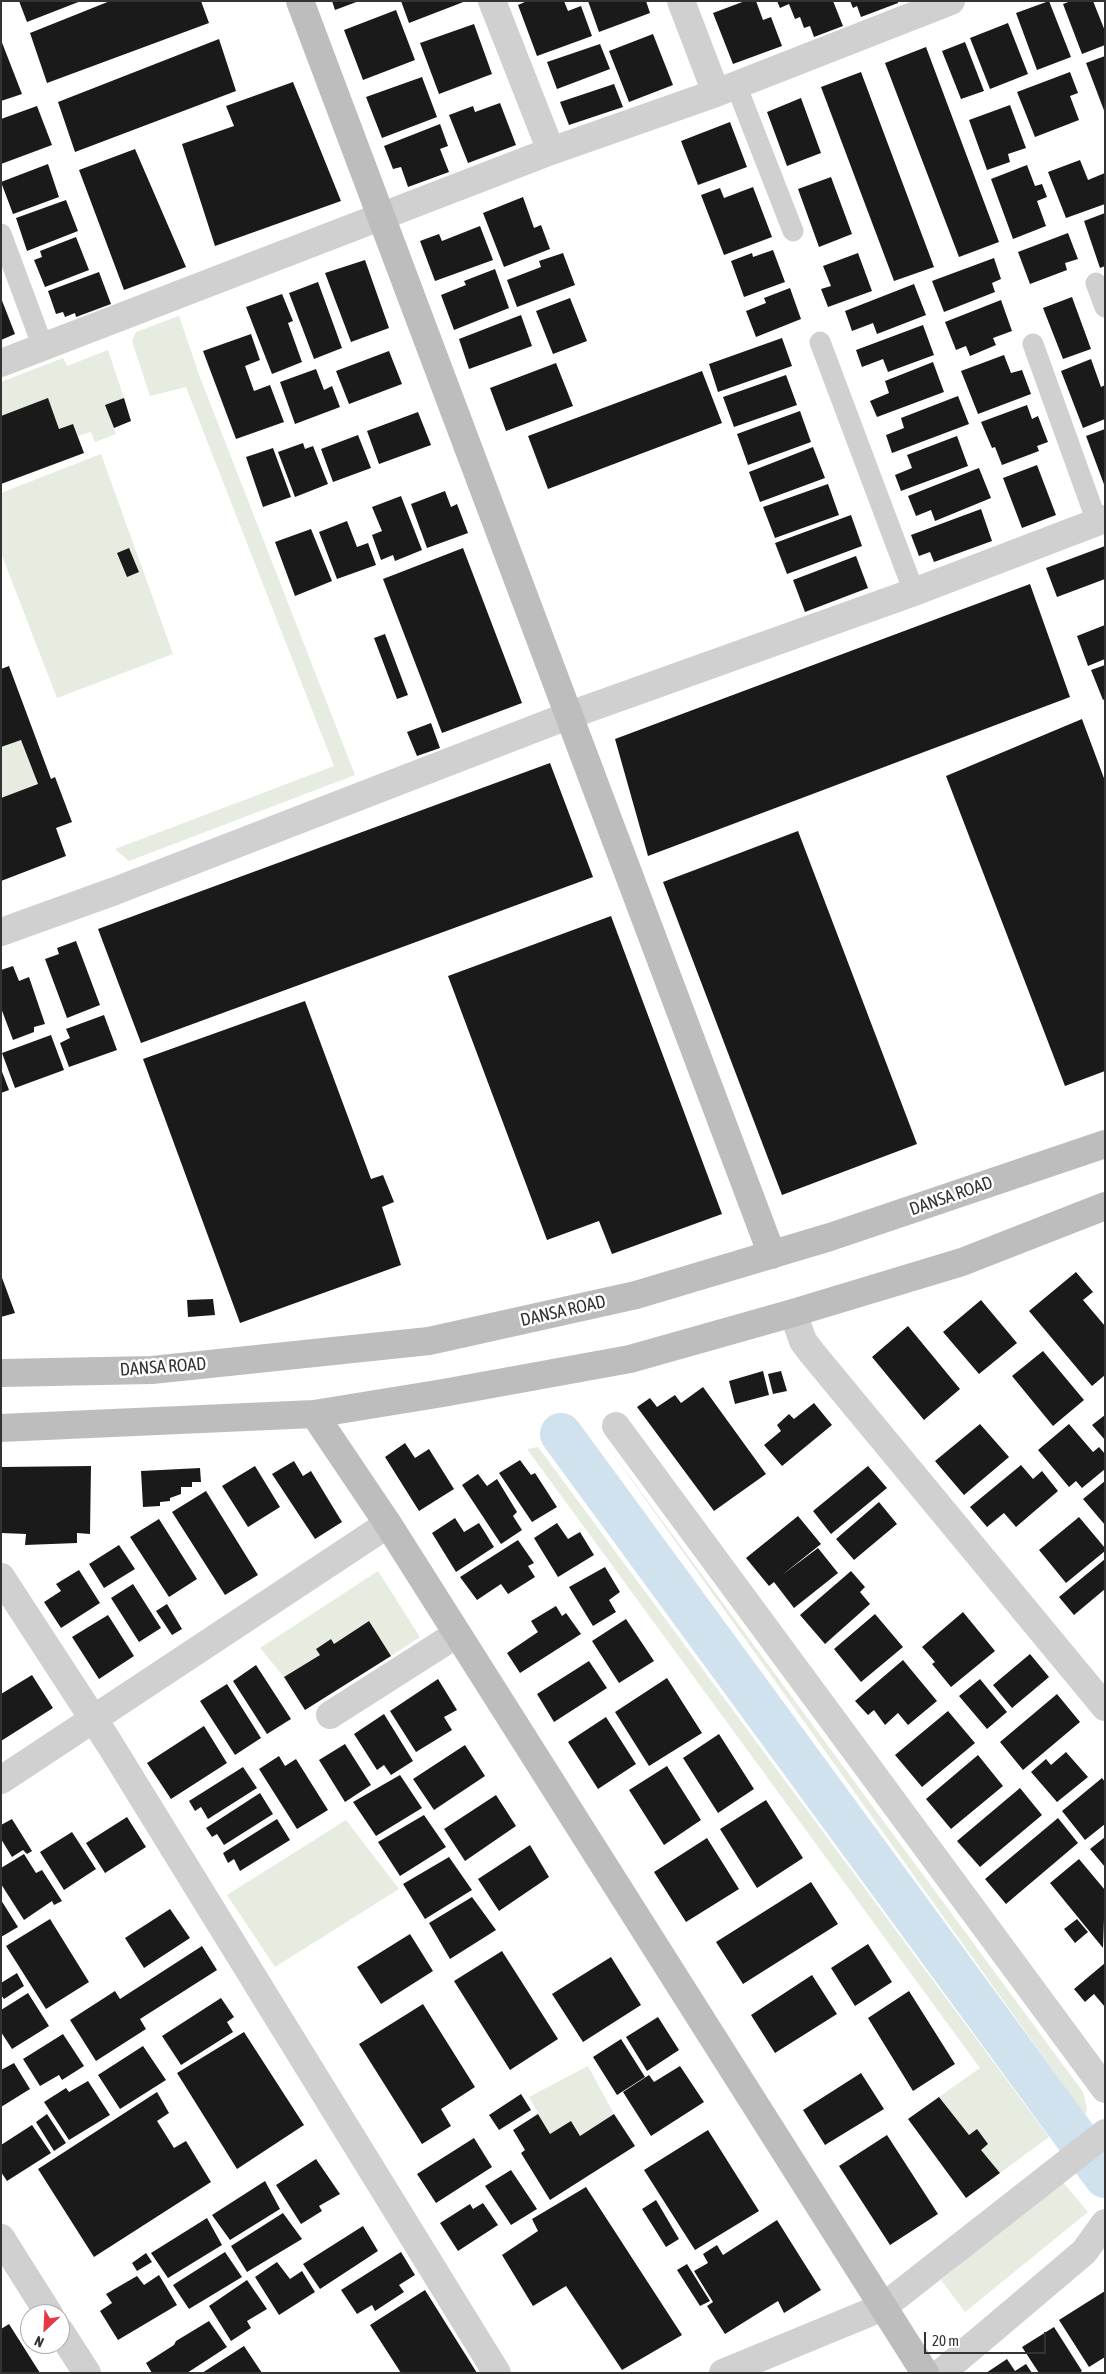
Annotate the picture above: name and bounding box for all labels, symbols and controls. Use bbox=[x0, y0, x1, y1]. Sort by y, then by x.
street label: DANSA ROAD bbox=[907, 1172, 995, 1220]
street label: DANSA ROAD bbox=[518, 1291, 608, 1331]
street label: DANSA ROAD bbox=[119, 1353, 207, 1381]
north arrow bbox=[20, 2304, 70, 2354]
scale bar bbox=[926, 2322, 1048, 2354]
text: 20 m bbox=[932, 2332, 959, 2349]
text: N bbox=[32, 2333, 46, 2351]

